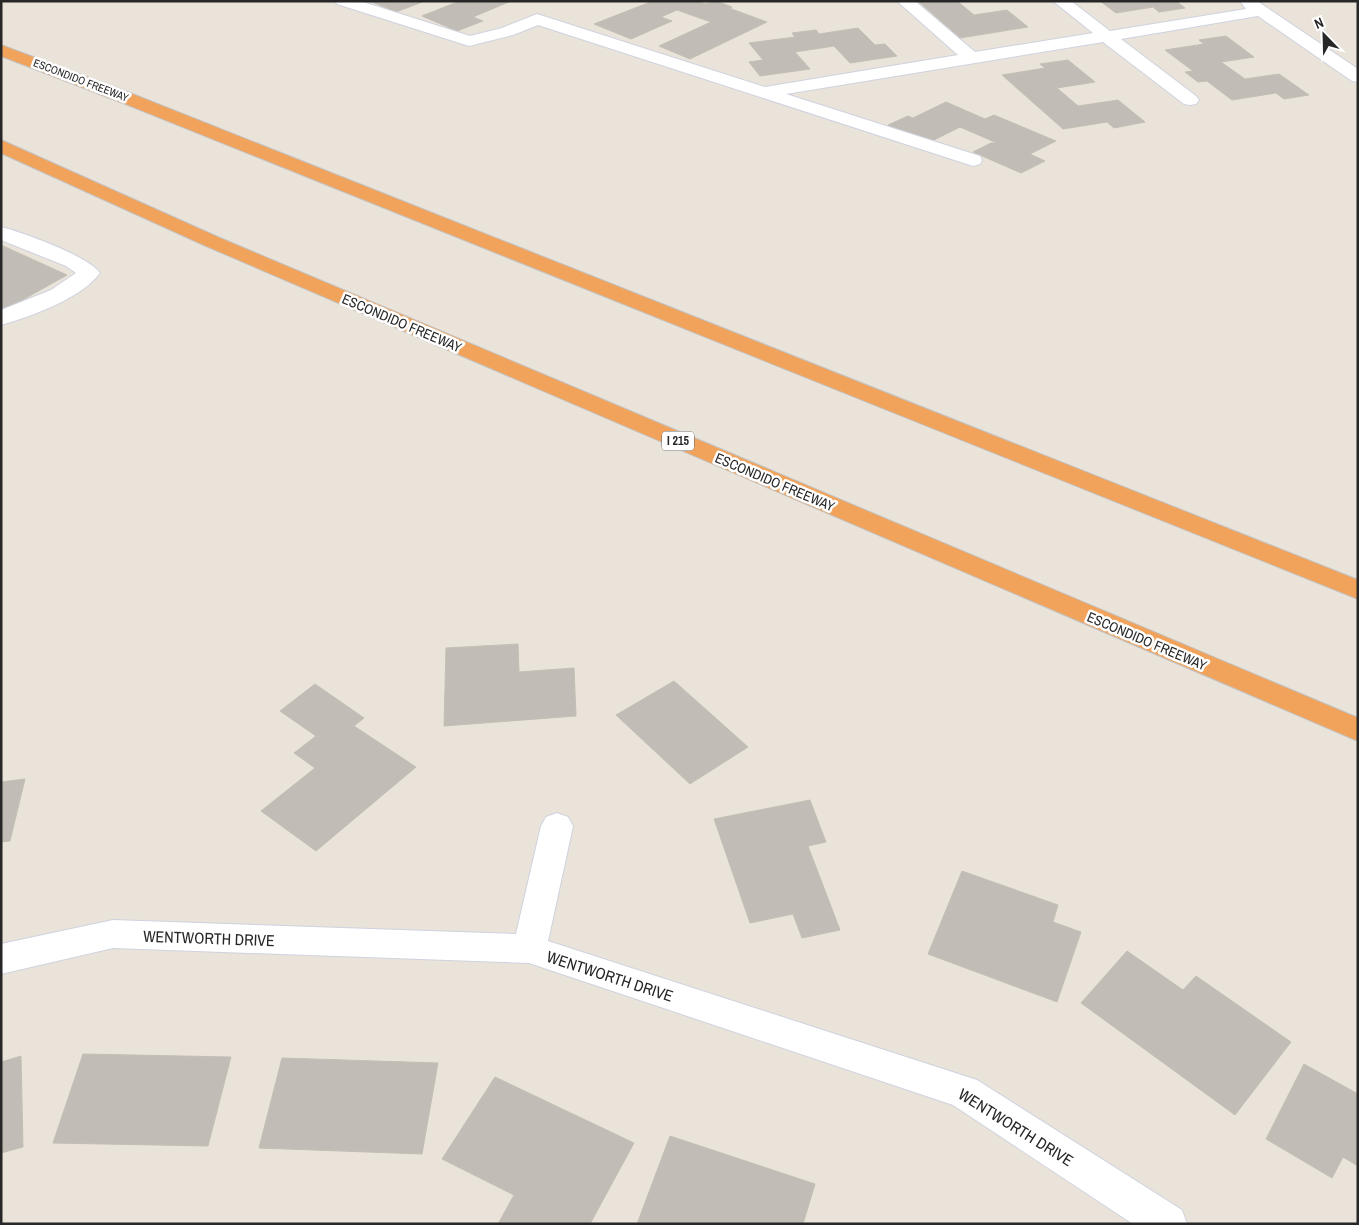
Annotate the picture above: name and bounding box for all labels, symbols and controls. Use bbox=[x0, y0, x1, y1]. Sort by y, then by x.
north arrow bbox=[1299, 10, 1349, 60]
text: N bbox=[1312, 13, 1326, 33]
street label: ESCONDIDO FREEWAY bbox=[31, 55, 131, 105]
street label: ESCONDIDO FREEWAY bbox=[339, 290, 465, 356]
road number: I 215 bbox=[662, 432, 694, 451]
street label: ESCONDIDO FREEWAY bbox=[712, 449, 838, 515]
street label: ESCONDIDO FREEWAY bbox=[1084, 608, 1210, 674]
street label: WENTWORTH DRIVE bbox=[143, 925, 275, 951]
street label: WENTWORTH DRIVE bbox=[544, 945, 676, 1007]
street label: WENTWORTH DRIVE bbox=[954, 1083, 1078, 1171]

